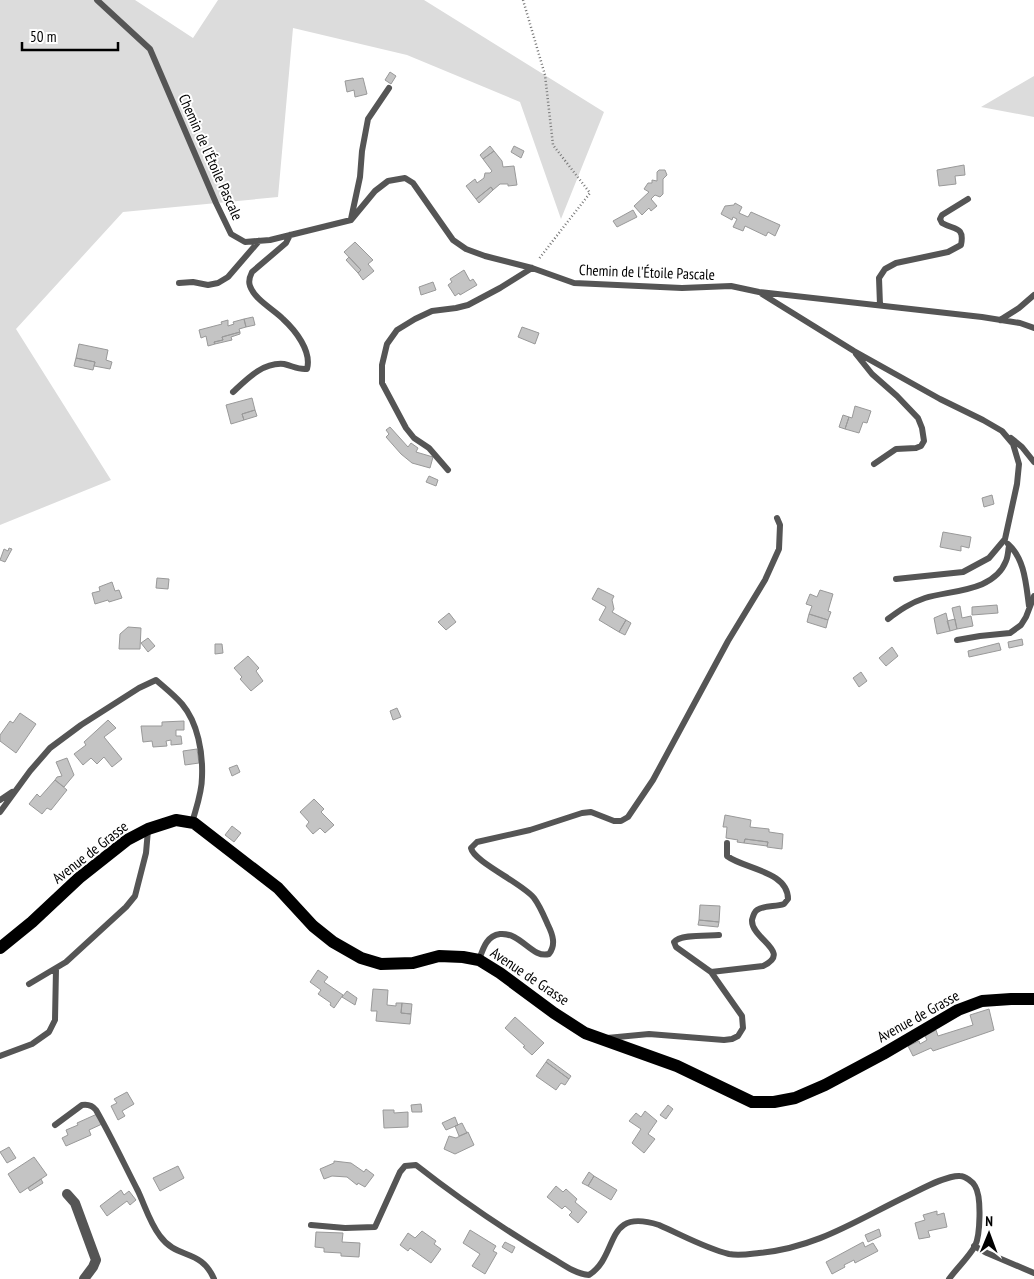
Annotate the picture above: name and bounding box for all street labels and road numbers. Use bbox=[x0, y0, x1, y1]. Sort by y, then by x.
street label: Chemin de l'Étoile Pascale bbox=[175, 91, 247, 223]
street label: Chemin de l'Étoile Pascale bbox=[579, 260, 715, 284]
street label: Avenue de Grasse bbox=[48, 817, 132, 887]
street label: Avenue de Grasse bbox=[487, 943, 573, 1009]
street label: Avenue de Grasse bbox=[874, 986, 962, 1046]

